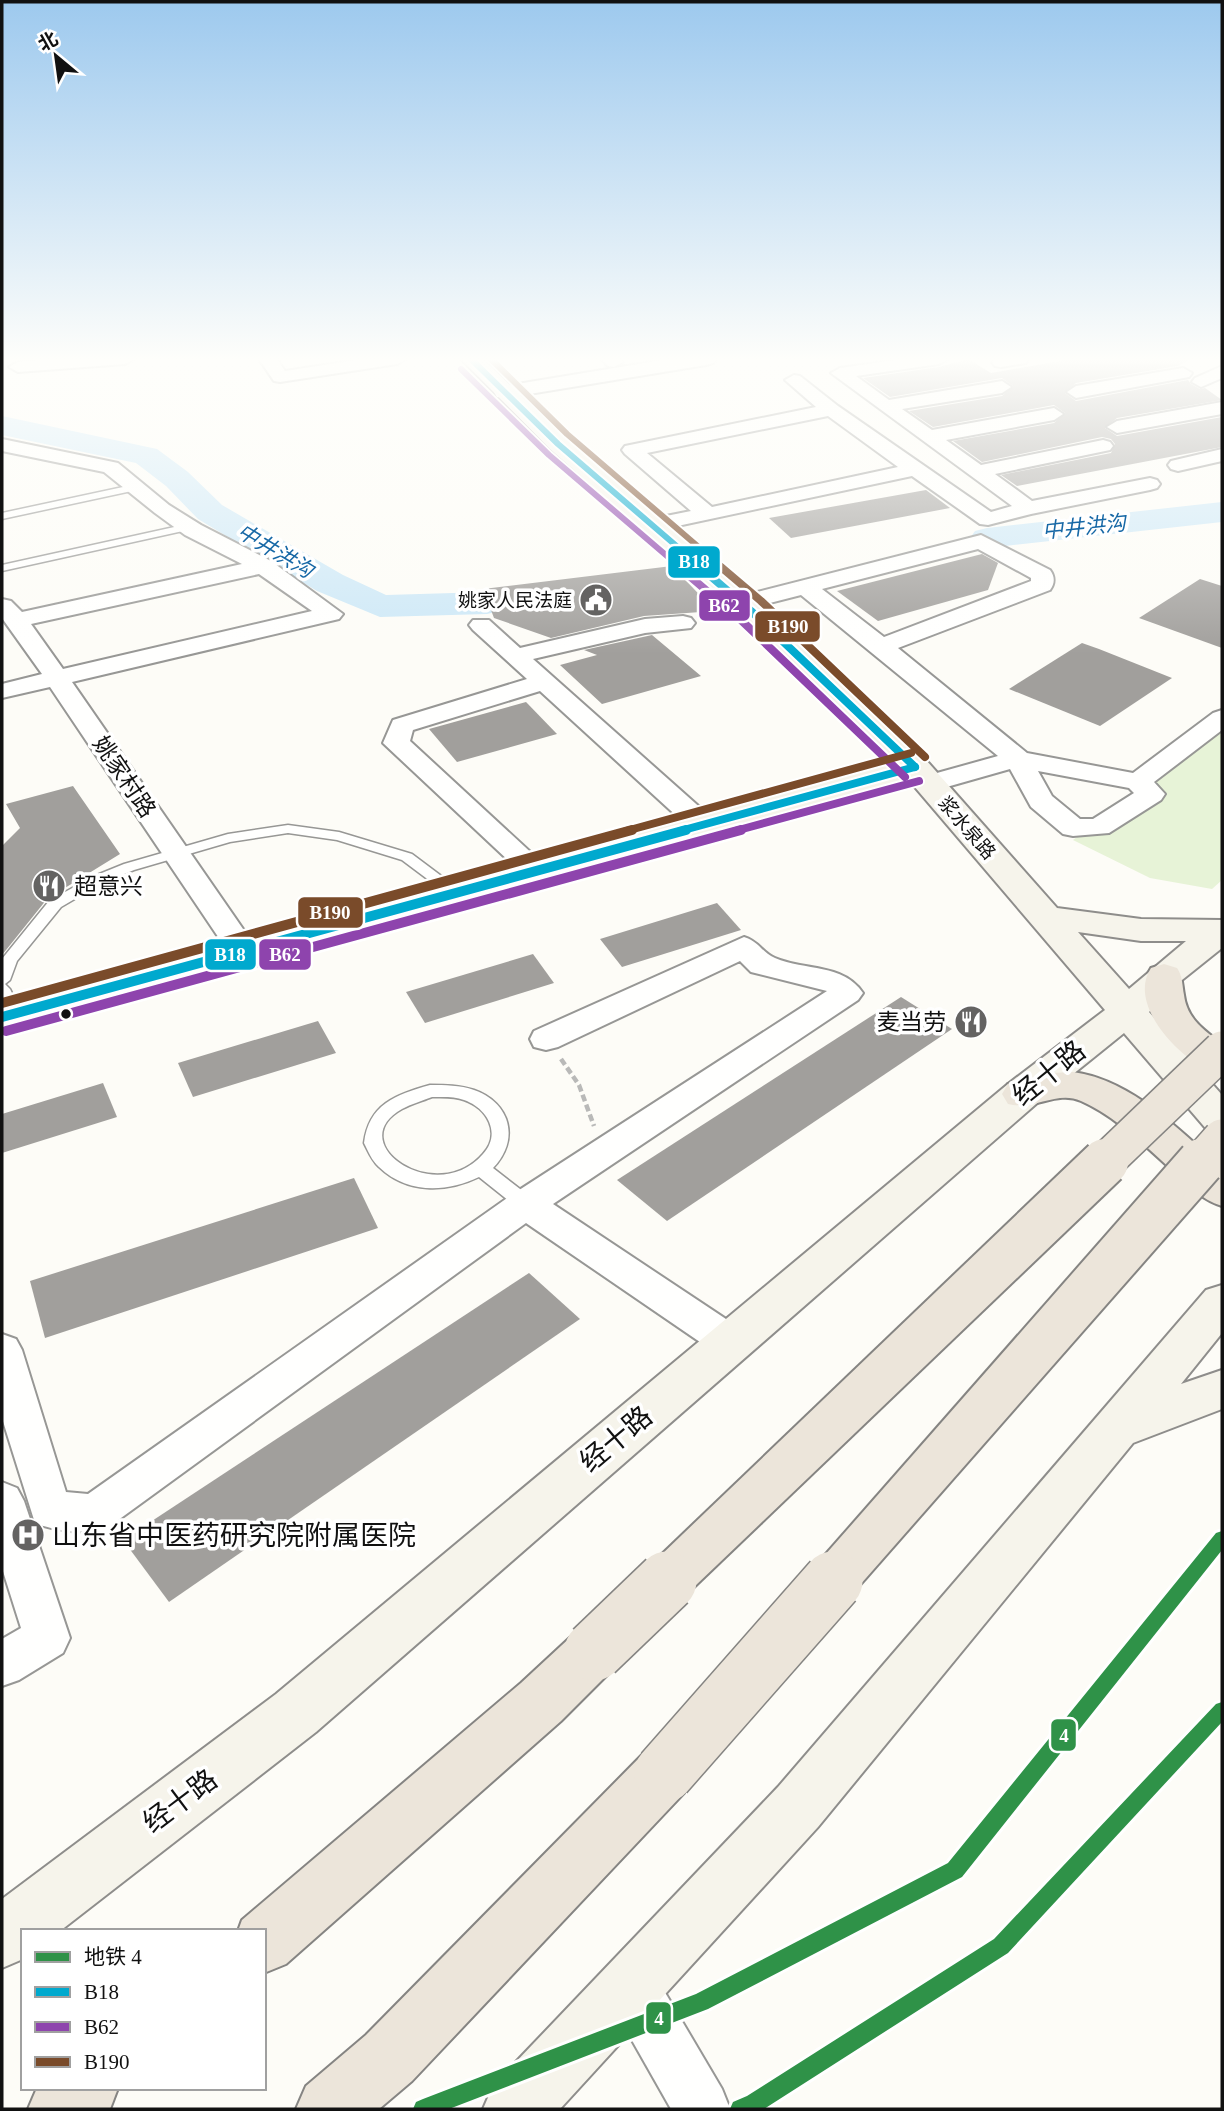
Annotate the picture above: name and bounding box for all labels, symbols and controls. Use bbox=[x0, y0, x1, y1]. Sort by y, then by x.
north arrow bbox=[21, 21, 91, 91]
text: 北 bbox=[35, 28, 61, 55]
water label: 中井洪沟 bbox=[1041, 510, 1129, 543]
water label: 中井洪沟 bbox=[233, 519, 319, 584]
line badge: B18 bbox=[667, 545, 721, 579]
text: B18 bbox=[678, 551, 710, 572]
public building icon: 姚家人民法庭 bbox=[577, 581, 615, 619]
line badge: B62 bbox=[698, 589, 751, 622]
place label: 姚家人民法庭 bbox=[458, 590, 572, 611]
text: B62 bbox=[708, 595, 740, 616]
line badge: B190 bbox=[754, 610, 821, 643]
text: B190 bbox=[767, 616, 809, 637]
street label: 姚家村路 bbox=[88, 732, 160, 822]
street label: 浆水泉路 bbox=[934, 792, 1000, 864]
restaurant icon: 超意兴 bbox=[30, 867, 68, 905]
place label: 超意兴 bbox=[74, 874, 143, 899]
line badge: B190 bbox=[297, 896, 364, 929]
text: B190 bbox=[309, 902, 351, 923]
line badge: B18 bbox=[204, 938, 257, 971]
line badge: B62 bbox=[258, 938, 312, 971]
text: B18 bbox=[214, 944, 246, 965]
text: B62 bbox=[269, 944, 301, 965]
restaurant icon: 麦当劳 bbox=[952, 1003, 990, 1041]
unlabelled marker bbox=[59, 1007, 73, 1021]
place label: 麦当劳 bbox=[877, 1010, 946, 1035]
street label: 经十路 bbox=[1007, 1035, 1091, 1111]
street label: 经十路 bbox=[574, 1400, 658, 1478]
hospital icon: 山东省中医药研究院附属医院 bbox=[9, 1516, 47, 1554]
place label: 山东省中医药研究院附属医院 bbox=[52, 1520, 416, 1551]
line badge: 4 bbox=[1050, 1718, 1077, 1752]
text: 4 bbox=[1059, 1725, 1069, 1746]
street label: 经十路 bbox=[137, 1763, 223, 1839]
legend bbox=[21, 1929, 266, 2090]
text: 地铁 4 bbox=[84, 1945, 142, 1969]
text: B18 bbox=[84, 1980, 119, 2004]
line badge: 4 bbox=[645, 2001, 672, 2035]
text: 4 bbox=[654, 2008, 664, 2029]
text: B62 bbox=[84, 2015, 119, 2039]
text: B190 bbox=[84, 2050, 130, 2074]

